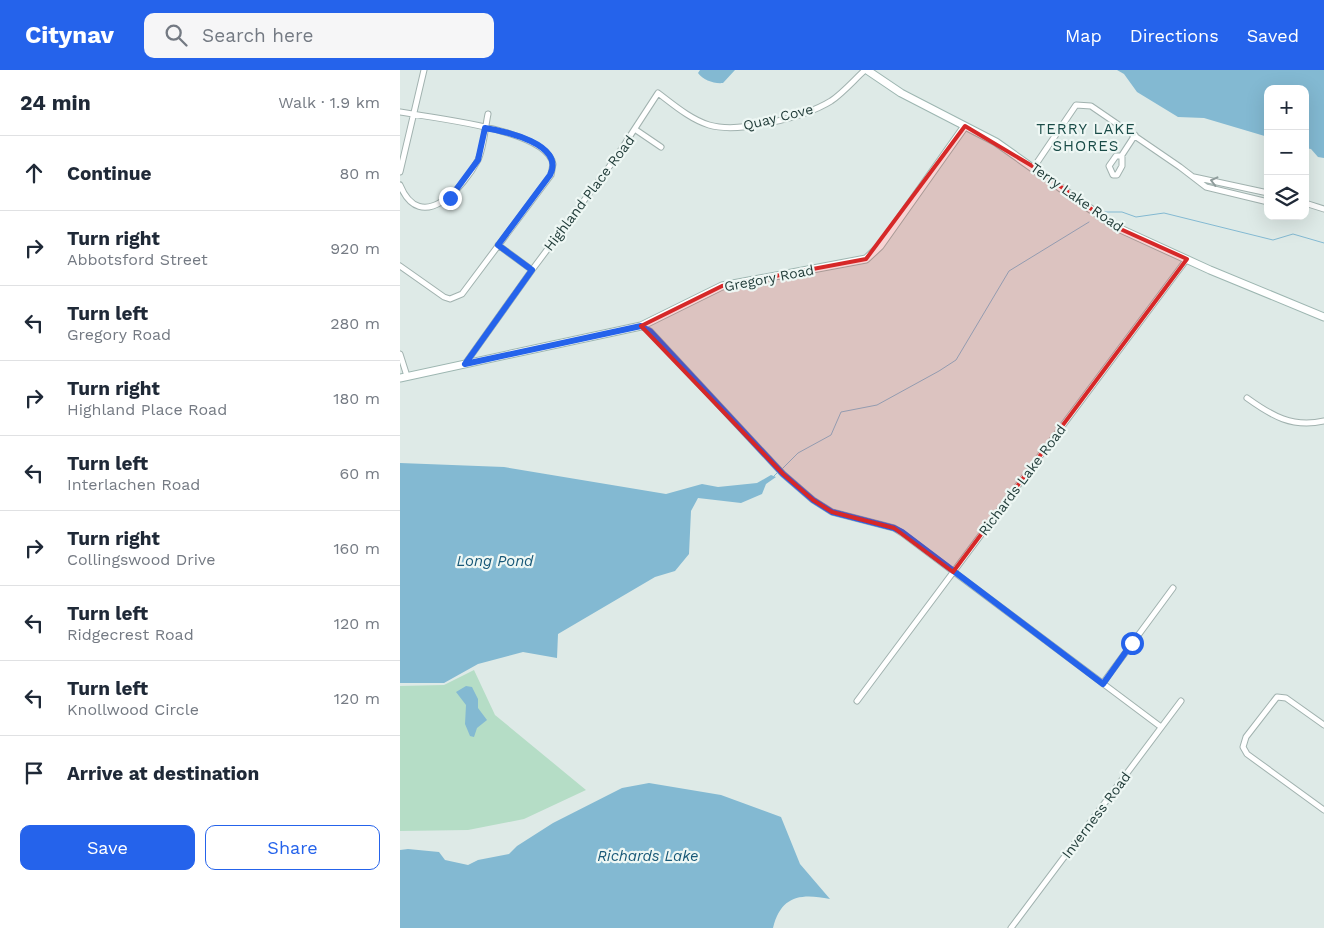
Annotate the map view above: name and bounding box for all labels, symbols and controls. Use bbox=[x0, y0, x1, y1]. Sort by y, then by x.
search box bbox=[144, 13, 494, 58]
text: Citynav bbox=[25, 21, 114, 49]
icon: search bbox=[162, 21, 190, 49]
text: Search here bbox=[202, 24, 313, 47]
text: Map bbox=[1065, 25, 1102, 46]
text: Directions bbox=[1130, 25, 1219, 46]
text: Saved bbox=[1247, 25, 1299, 46]
map controls bbox=[1264, 85, 1309, 220]
button: + bbox=[1264, 85, 1309, 130]
text: 24 min bbox=[20, 90, 91, 115]
text: Walk · 1.9 km bbox=[278, 93, 380, 112]
street label: Quay Cove bbox=[741, 101, 815, 133]
district label: TERRY LAKE SHORES bbox=[1036, 120, 1136, 155]
button: − bbox=[1264, 130, 1309, 175]
street label: Highland Place Road bbox=[540, 132, 638, 254]
icon: ahead bbox=[20, 159, 48, 187]
street label: Terry Lake Road bbox=[1028, 159, 1126, 235]
text: Continue bbox=[67, 162, 151, 185]
text: 80 m bbox=[339, 164, 380, 183]
button: layers bbox=[1264, 175, 1309, 220]
one-way arrow bbox=[1210, 176, 1219, 187]
route end bbox=[439, 187, 462, 210]
text: Turn right bbox=[67, 227, 160, 250]
icon: right bbox=[20, 234, 48, 262]
text: 920 m bbox=[330, 239, 380, 258]
text: Abbotsford Street bbox=[67, 250, 208, 269]
street label: Gregory Road bbox=[723, 261, 815, 295]
text: Turn left bbox=[67, 302, 148, 325]
icon: left bbox=[20, 309, 48, 337]
text: 280 m bbox=[330, 314, 380, 333]
text: Gregory Road bbox=[67, 325, 171, 344]
text: Turn right bbox=[67, 377, 160, 400]
icon: right bbox=[20, 384, 48, 412]
text: 180 m bbox=[333, 389, 380, 408]
text: Highland Place Road bbox=[67, 400, 227, 419]
street label: Richards Lake Road bbox=[975, 421, 1069, 539]
text: Turn left bbox=[67, 452, 148, 475]
icon: left bbox=[20, 459, 48, 487]
text: 60 m bbox=[340, 464, 380, 483]
text: Interlachen Road bbox=[67, 475, 200, 494]
text: Turn right bbox=[67, 527, 160, 550]
icon: right bbox=[20, 534, 48, 562]
text: 160 m bbox=[333, 539, 380, 558]
text: Collingswood Drive bbox=[67, 550, 216, 569]
water label: Long Pond bbox=[457, 552, 534, 570]
text: Turn left bbox=[67, 602, 148, 625]
icon: left bbox=[20, 609, 48, 637]
text: 120 m bbox=[334, 614, 380, 633]
text: Ridgecrest Road bbox=[67, 625, 194, 644]
route start bbox=[1121, 632, 1144, 655]
text: Turn left bbox=[67, 677, 148, 700]
icon: left bbox=[20, 684, 48, 712]
text: 120 m bbox=[334, 689, 380, 708]
text: Knollwood Circle bbox=[67, 700, 199, 719]
icon: arrive bbox=[20, 759, 48, 787]
text: Arrive at destination bbox=[67, 762, 259, 785]
street label: Inverness Road bbox=[1058, 769, 1134, 861]
button: Save bbox=[20, 825, 195, 870]
button: Share bbox=[205, 825, 380, 870]
water label: Richards Lake bbox=[597, 847, 699, 865]

